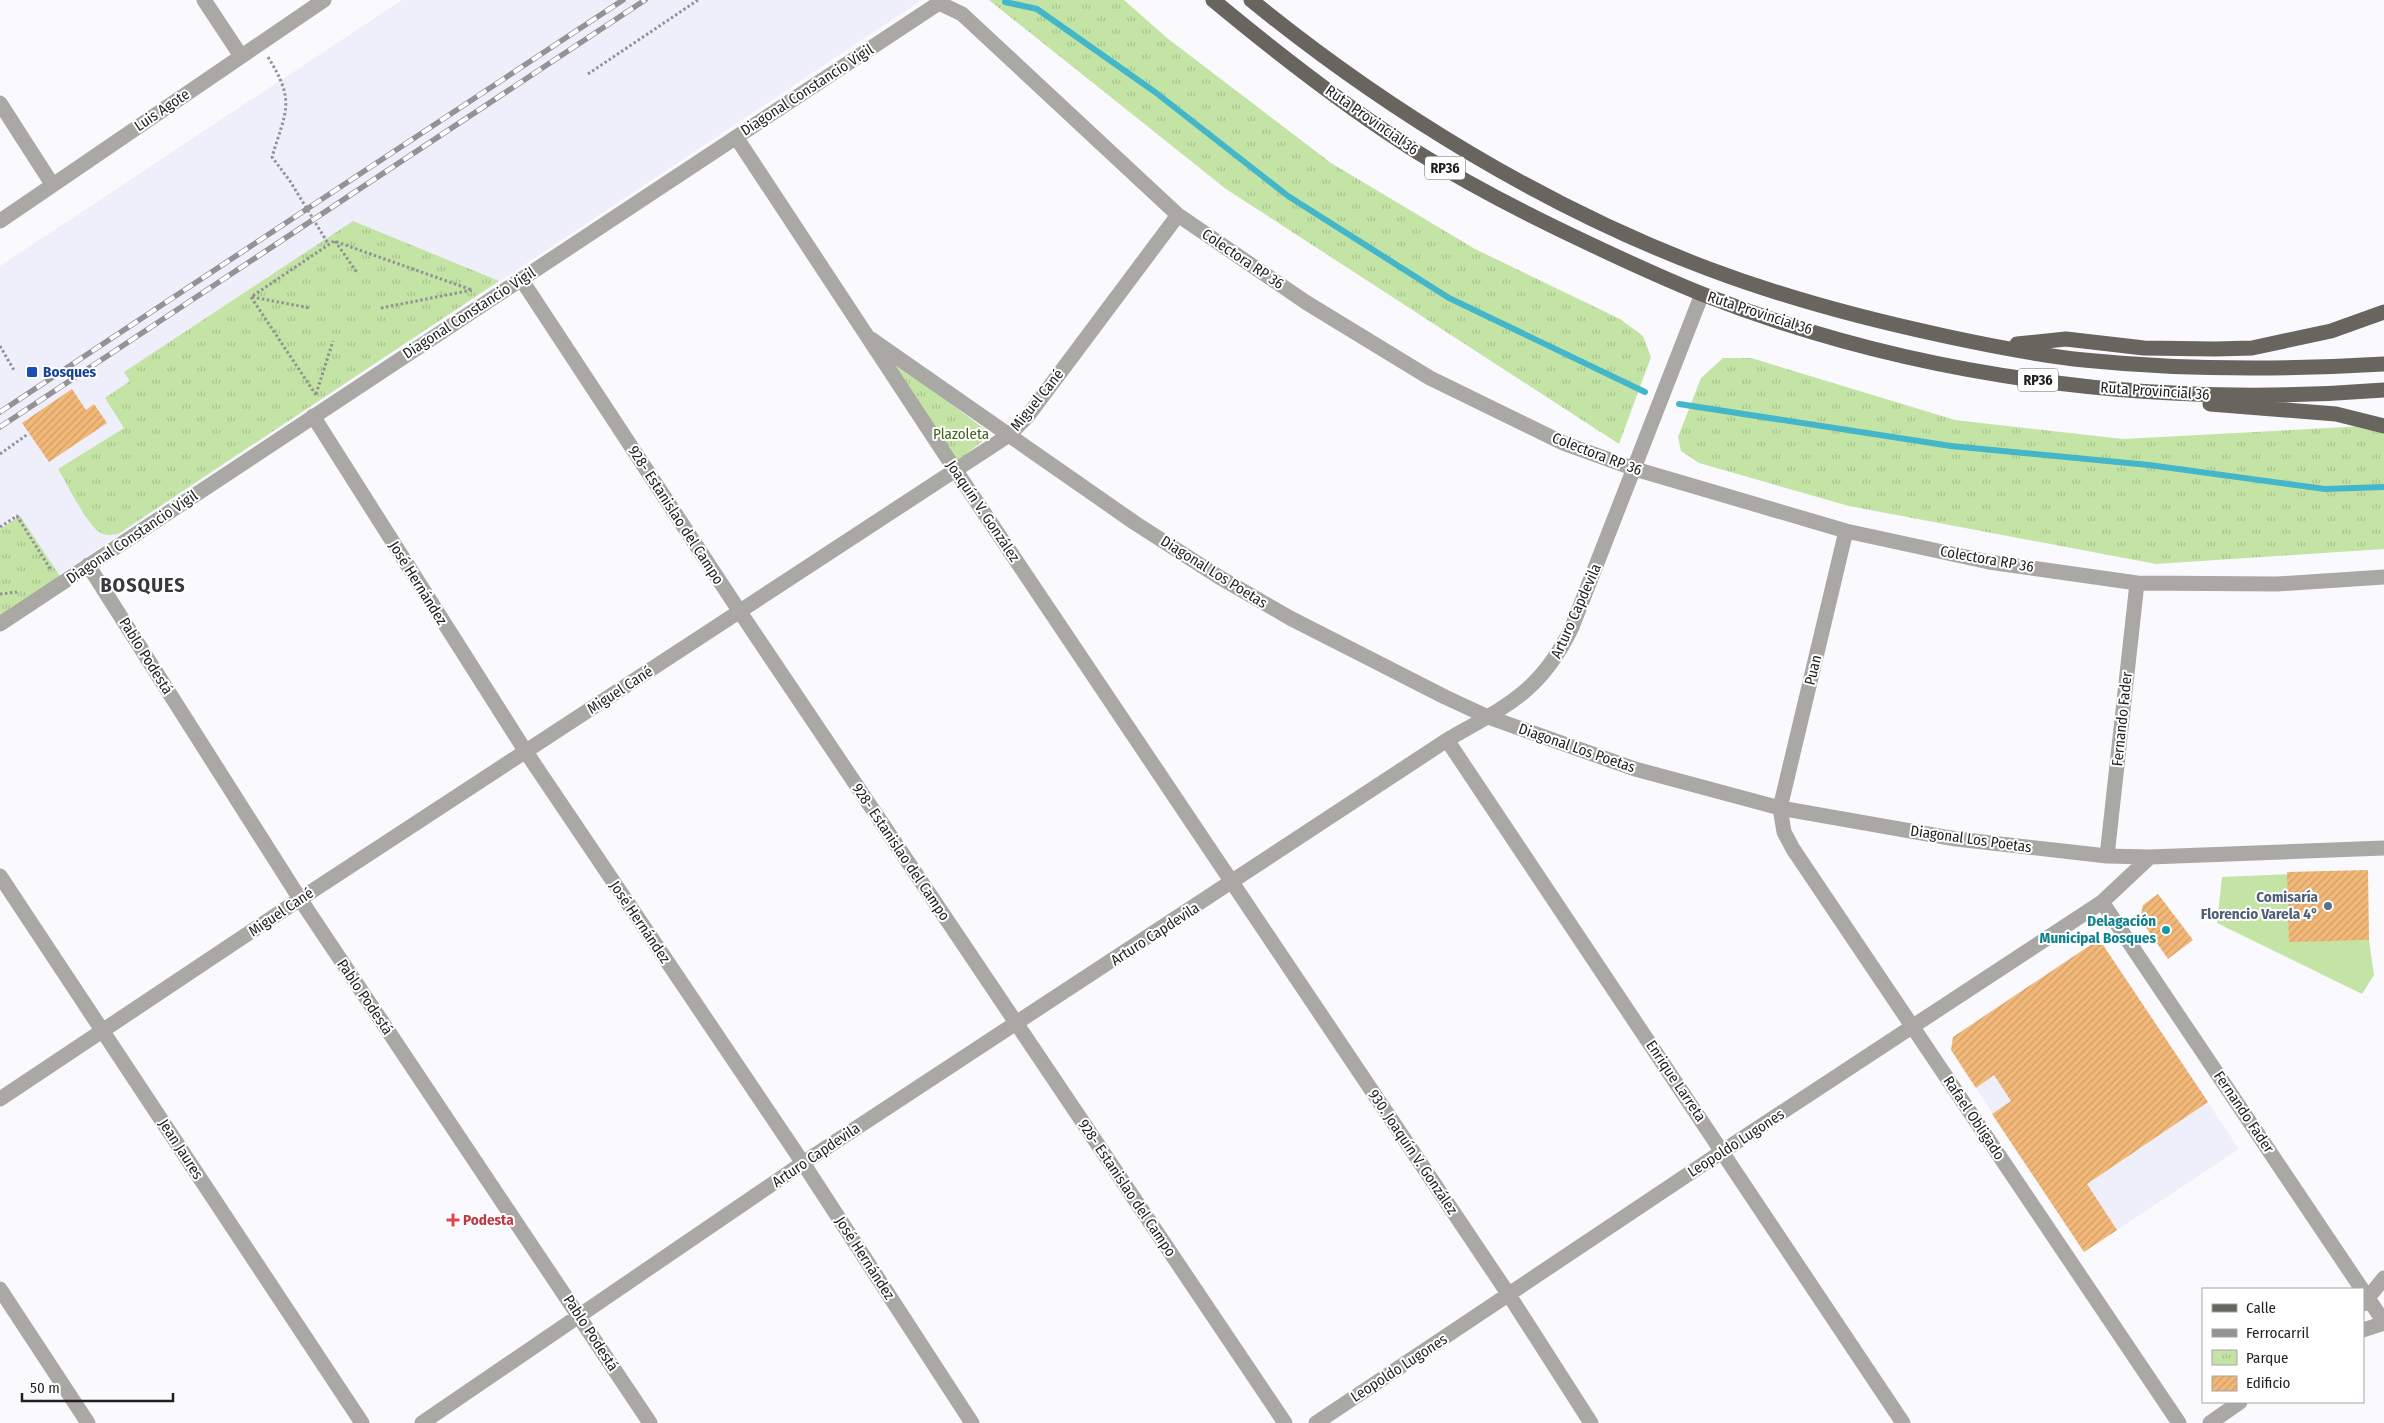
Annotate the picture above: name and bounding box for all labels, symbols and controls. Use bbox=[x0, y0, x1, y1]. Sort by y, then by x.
street label: Diagonal Constancio Vigil bbox=[737, 40, 877, 140]
street label: Ruta Provincial 36 bbox=[1322, 81, 1422, 159]
street label: Luis Agote bbox=[131, 85, 193, 135]
road number: RP36 bbox=[1425, 156, 1465, 180]
street label: Colectora RP 36 bbox=[1199, 225, 1287, 293]
street label: Diagonal Constancio Vigil bbox=[399, 263, 539, 363]
street label: Ruta Provincial 36 bbox=[1705, 288, 1815, 338]
place label: Bosques bbox=[43, 363, 97, 381]
marker: Bosques bbox=[25, 365, 39, 379]
street label: Miguel Cané bbox=[1007, 365, 1067, 435]
road number: RP36 bbox=[2018, 368, 2058, 392]
street label: Ruta Provincial 36 bbox=[2100, 378, 2210, 404]
park label: Plazoleta bbox=[933, 425, 989, 443]
street label: Colectora RP 36 bbox=[1549, 429, 1645, 479]
street label: 928- Estanislao del Campo bbox=[624, 442, 728, 588]
street label: Joaquín V. González bbox=[942, 457, 1024, 565]
street label: Diagonal Constancio Vigil bbox=[63, 486, 201, 588]
street label: Diagonal Los Poetas bbox=[1157, 532, 1271, 612]
street label: José Hernández bbox=[385, 538, 451, 628]
street label: Colectora RP 36 bbox=[1939, 542, 2035, 576]
street label: Arturo Capdevila bbox=[1547, 561, 1605, 661]
district label: BOSQUES bbox=[100, 573, 186, 597]
street label: Pablo Podestá bbox=[115, 614, 177, 698]
street label: Puan bbox=[1801, 653, 1825, 687]
street label: Miguel Cané bbox=[584, 662, 656, 718]
street label: Fernando Fader bbox=[2108, 670, 2136, 767]
street label: Diagonal Los Poetas bbox=[1516, 720, 1638, 776]
street label: 928- Estanislao del Campo bbox=[848, 780, 954, 924]
street label: Diagonal Los Poetas bbox=[1909, 822, 2033, 856]
street label: José Hernández bbox=[606, 877, 674, 967]
street label: Miguel Cané bbox=[245, 884, 317, 940]
place label: Comisaría Florencio Varela 4° bbox=[2201, 888, 2319, 923]
street label: Arturo Capdevila bbox=[1107, 899, 1203, 969]
marker: Comisaría Florencio Varela 4° bbox=[2322, 900, 2334, 912]
place label: Delagación Municipal Bosques bbox=[2040, 912, 2156, 947]
marker: Delagación Municipal Bosques bbox=[2160, 924, 2172, 936]
street label: Pablo Podestá bbox=[333, 956, 397, 1038]
street label: Enrique Larreta bbox=[1642, 1037, 1710, 1125]
street label: Fernando Fader bbox=[2210, 1068, 2278, 1157]
street label: Rafael Obligado bbox=[1939, 1073, 2009, 1163]
street label: 930. Joaquín V. González bbox=[1365, 1086, 1461, 1218]
street label: Leopoldo Lugones bbox=[1684, 1105, 1788, 1181]
street label: Jean Jaures bbox=[155, 1116, 207, 1182]
street label: 928- Estanislao del Campo bbox=[1074, 1116, 1180, 1260]
street label: Arturo Capdevila bbox=[769, 1119, 863, 1191]
place label: Podesta bbox=[463, 1211, 514, 1229]
street label: José Hernández bbox=[831, 1213, 899, 1303]
marker: Podesta bbox=[447, 1214, 459, 1226]
legend bbox=[2202, 1288, 2364, 1403]
street label: Pablo Podestá bbox=[560, 1292, 622, 1374]
text: Calle bbox=[2246, 1299, 2276, 1317]
text: Ferrocarril bbox=[2246, 1324, 2309, 1342]
street label: Leopoldo Lugones bbox=[1347, 1330, 1451, 1406]
text: Parque bbox=[2246, 1349, 2289, 1367]
scale bar bbox=[22, 1370, 174, 1402]
text: Edificio bbox=[2246, 1374, 2291, 1392]
text: 50 m bbox=[30, 1379, 60, 1397]

